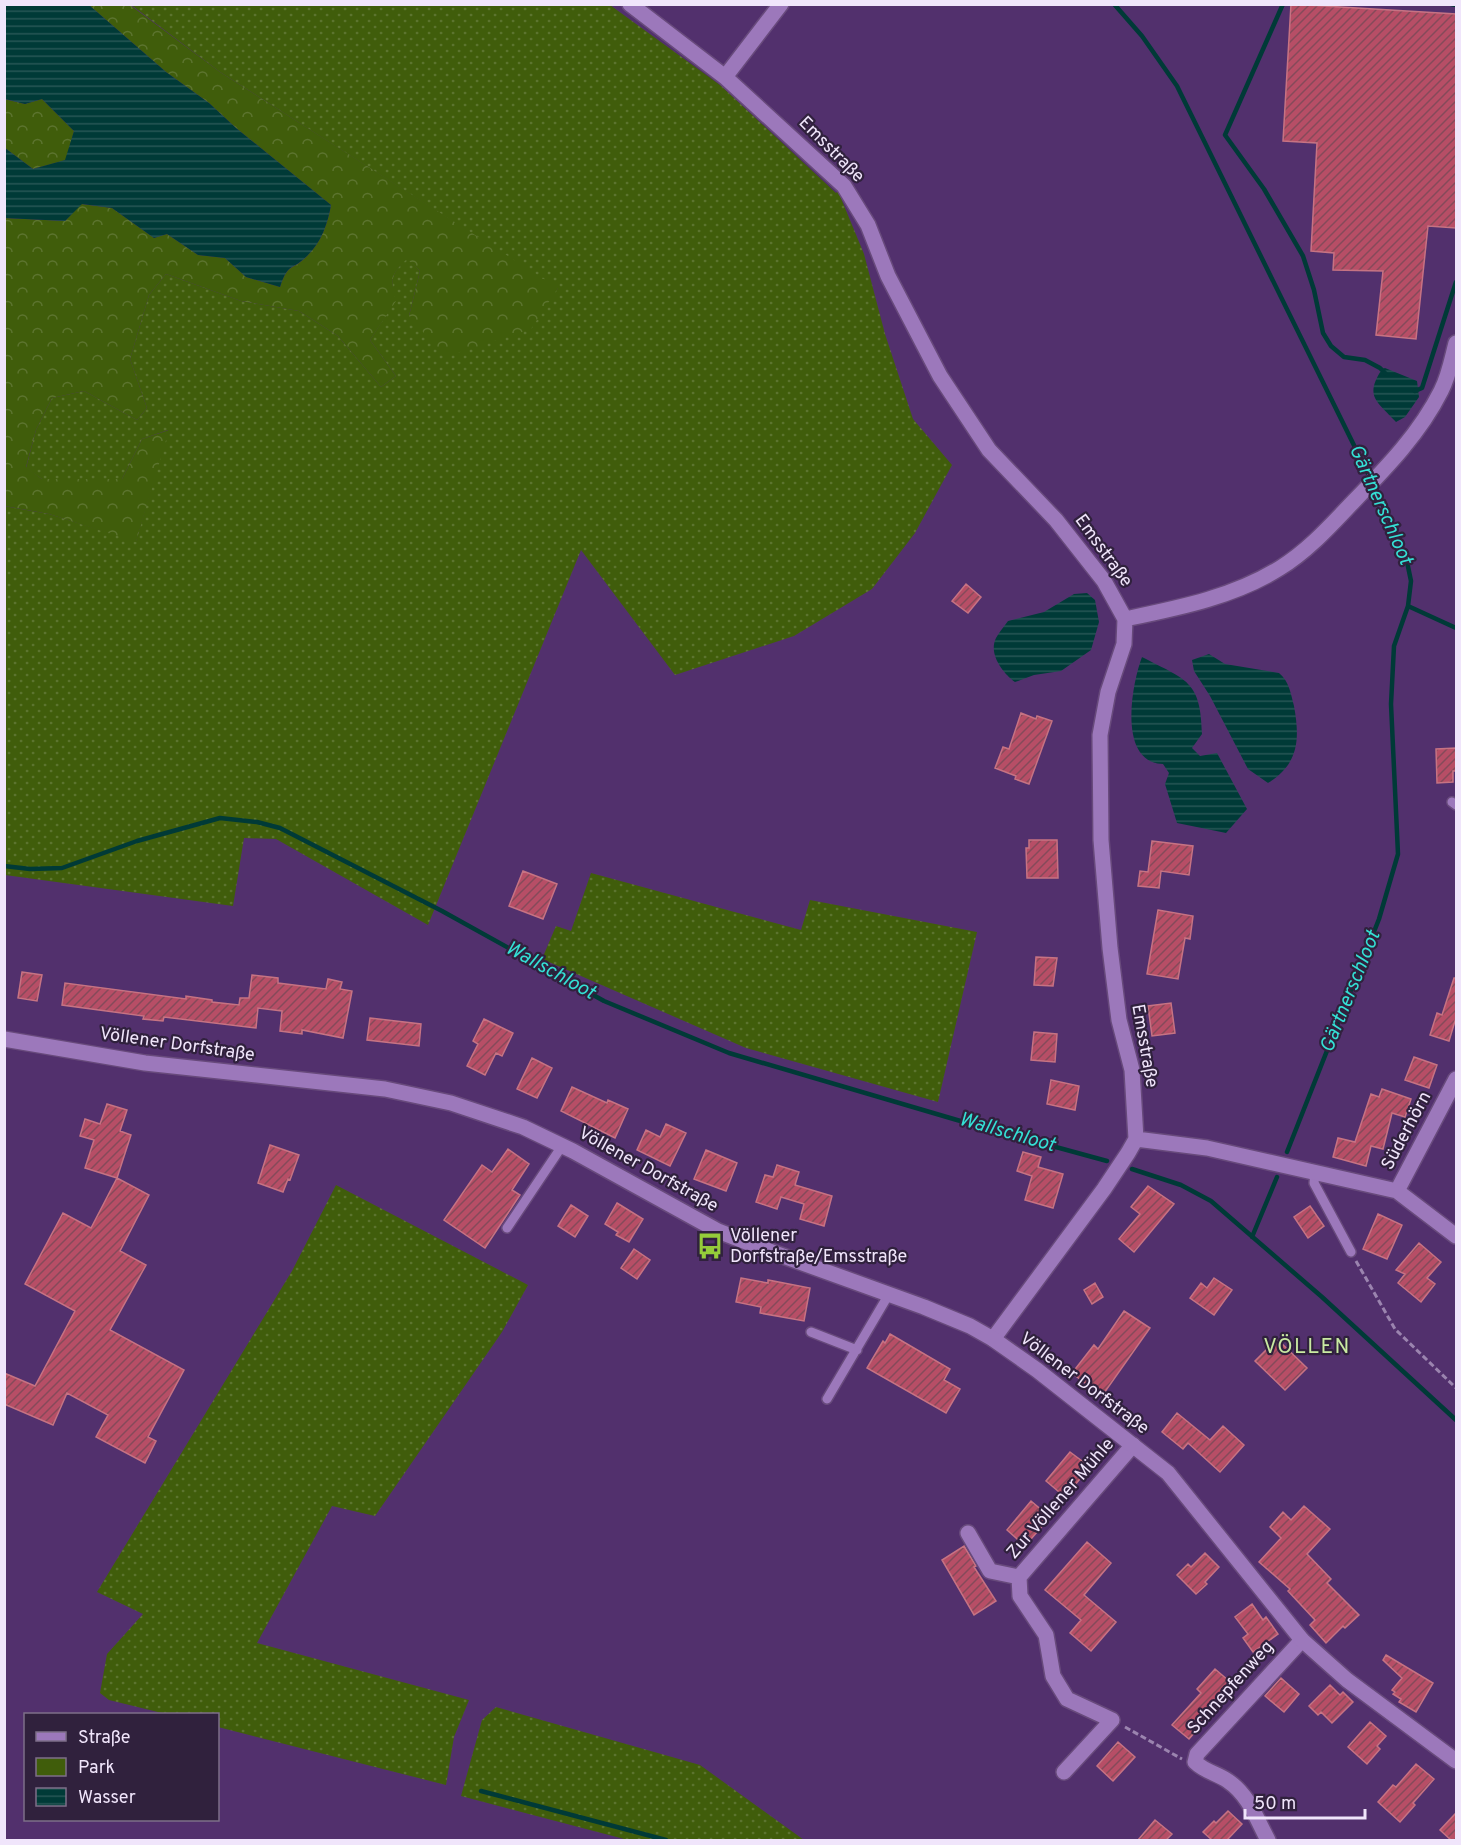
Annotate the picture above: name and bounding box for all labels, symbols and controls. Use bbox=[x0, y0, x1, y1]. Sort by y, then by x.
street label: Emsstraße bbox=[793, 112, 869, 188]
water label: Gärtnerschloot bbox=[1342, 441, 1418, 570]
street label: Emsstraße bbox=[1069, 510, 1137, 592]
water label: Gärtnerschloot bbox=[1315, 926, 1388, 1057]
water label: Wallschloot bbox=[500, 936, 600, 1007]
street label: Emsstraße bbox=[1125, 1002, 1163, 1090]
street label: Völlener Dorfstraße bbox=[98, 1023, 256, 1067]
street label: Süderhörn bbox=[1377, 1088, 1437, 1174]
water label: Wallschloot bbox=[956, 1107, 1059, 1159]
street label: Völlener Dorfstraße bbox=[574, 1122, 722, 1218]
place label: Völlener Dorfstraße/Emsstraße bbox=[730, 1225, 907, 1269]
bus stop icon: Völlener Dorfstraße/Emsstraße bbox=[695, 1231, 725, 1261]
street label: Völlener Dorfstraße bbox=[1015, 1328, 1153, 1440]
district label: VÖLLEN bbox=[1263, 1334, 1351, 1361]
street label: Zur Völlener Mühle bbox=[1002, 1434, 1120, 1564]
street label: Schnepfenweg bbox=[1183, 1636, 1279, 1740]
legend bbox=[24, 1713, 219, 1821]
text: Straße bbox=[78, 1727, 130, 1750]
text: Park bbox=[78, 1757, 115, 1780]
scale bar bbox=[1245, 1782, 1365, 1820]
text: Wasser bbox=[78, 1787, 136, 1810]
text: 50 m bbox=[1254, 1793, 1296, 1816]

